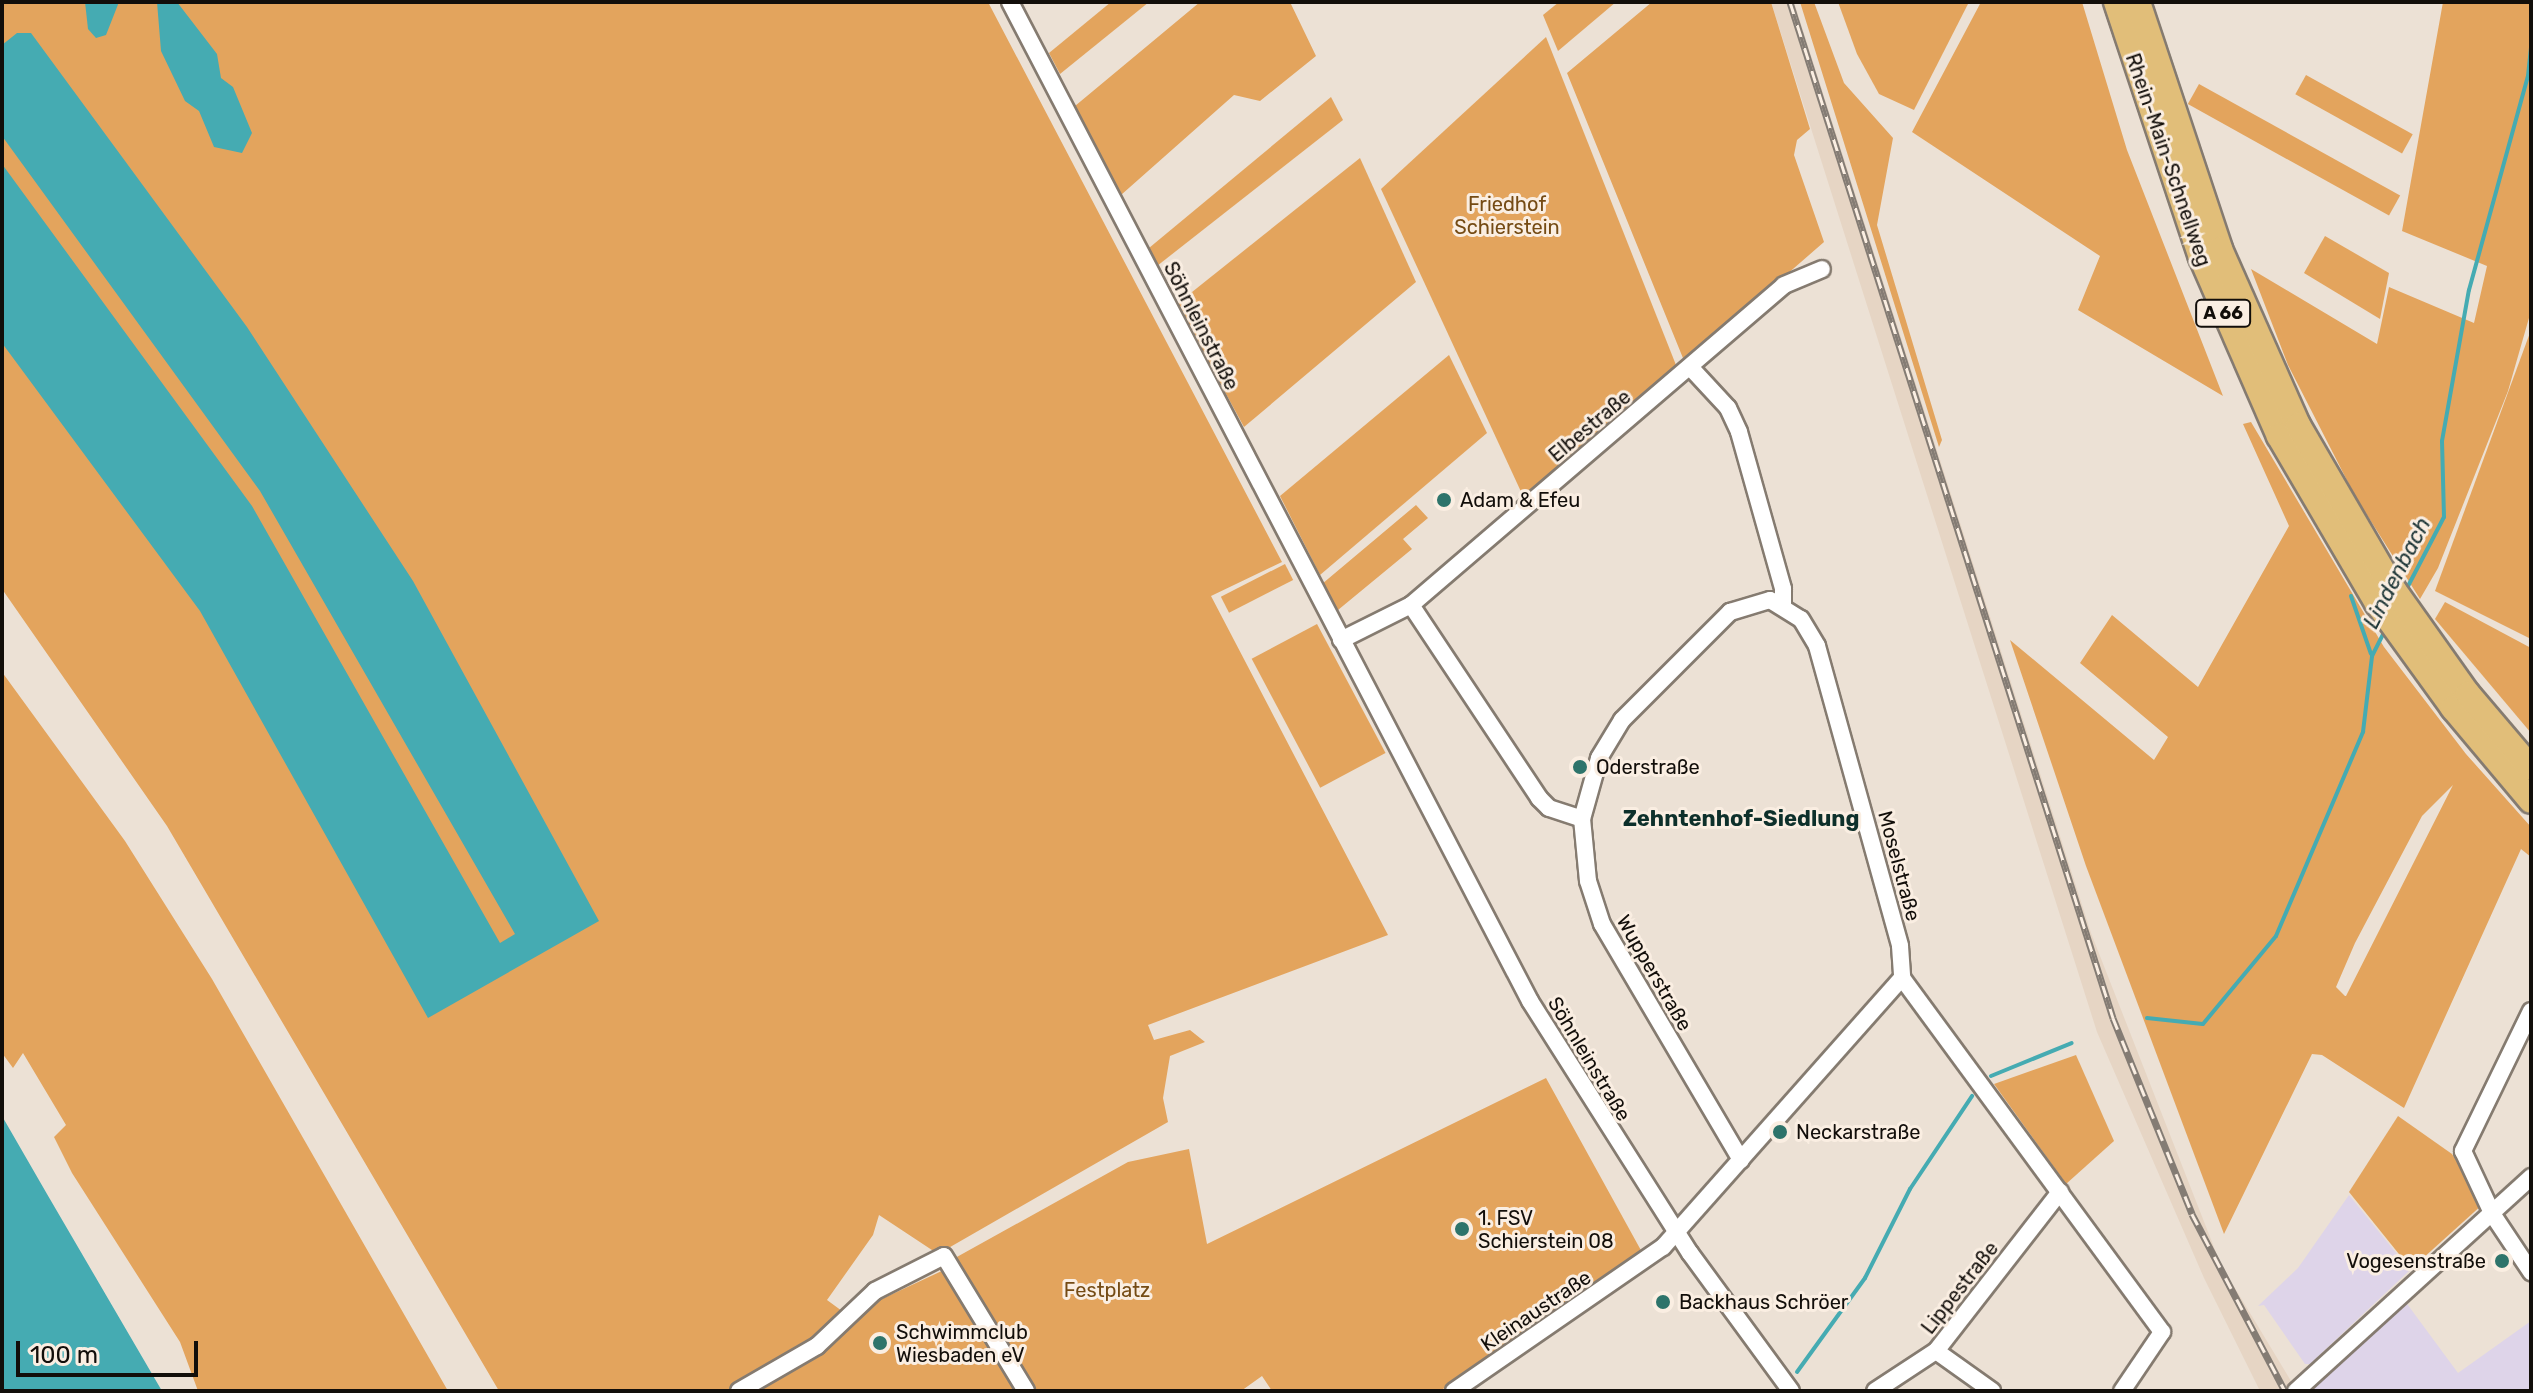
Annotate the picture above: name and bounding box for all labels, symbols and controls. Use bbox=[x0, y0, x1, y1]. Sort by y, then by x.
street label: Rhein-Main-Schnellweg bbox=[2120, 50, 2216, 270]
park label: Friedhof Schierstein bbox=[1454, 193, 1560, 240]
street label: Söhnleinstraße bbox=[1158, 258, 1244, 394]
road number: A 66 bbox=[2193, 299, 2253, 327]
street label: Elbestraße bbox=[1544, 385, 1636, 467]
place label: Adam & Efeu bbox=[1460, 488, 1580, 512]
marker: Adam & Efeu bbox=[1435, 491, 1453, 509]
water label: Lindenbach bbox=[2358, 513, 2436, 633]
place label: Oderstraße bbox=[1596, 755, 1700, 779]
marker: Oderstraße bbox=[1571, 758, 1589, 776]
district label: Zehntenhof-Siedlung bbox=[1623, 806, 1859, 832]
street label: Moselstraße bbox=[1873, 808, 1925, 924]
street label: Wupperstraße bbox=[1611, 911, 1697, 1035]
street label: Söhnleinstraße bbox=[1542, 993, 1636, 1125]
place label: Neckarstraße bbox=[1796, 1120, 1920, 1144]
marker: Neckarstraße bbox=[1771, 1123, 1789, 1141]
place label: 1. FSV Schierstein 08 bbox=[1478, 1206, 1614, 1253]
marker: 1. FSV Schierstein 08 bbox=[1453, 1220, 1471, 1238]
street label: Lippestraße bbox=[1916, 1237, 2004, 1339]
place label: Vogesenstraße bbox=[2346, 1249, 2486, 1273]
marker: Vogesenstraße bbox=[2493, 1252, 2511, 1270]
street label: Kleinaustraße bbox=[1476, 1265, 1596, 1357]
park label: Festplatz bbox=[1064, 1278, 1150, 1302]
place label: Backhaus Schröer bbox=[1679, 1290, 1848, 1314]
marker: Backhaus Schröer bbox=[1654, 1293, 1672, 1311]
place label: Schwimmclub Wiesbaden eV bbox=[896, 1320, 1028, 1367]
scale bar bbox=[20, 1325, 202, 1375]
marker: Schwimmclub Wiesbaden eV bbox=[871, 1334, 889, 1352]
text: 100 m bbox=[30, 1341, 98, 1369]

